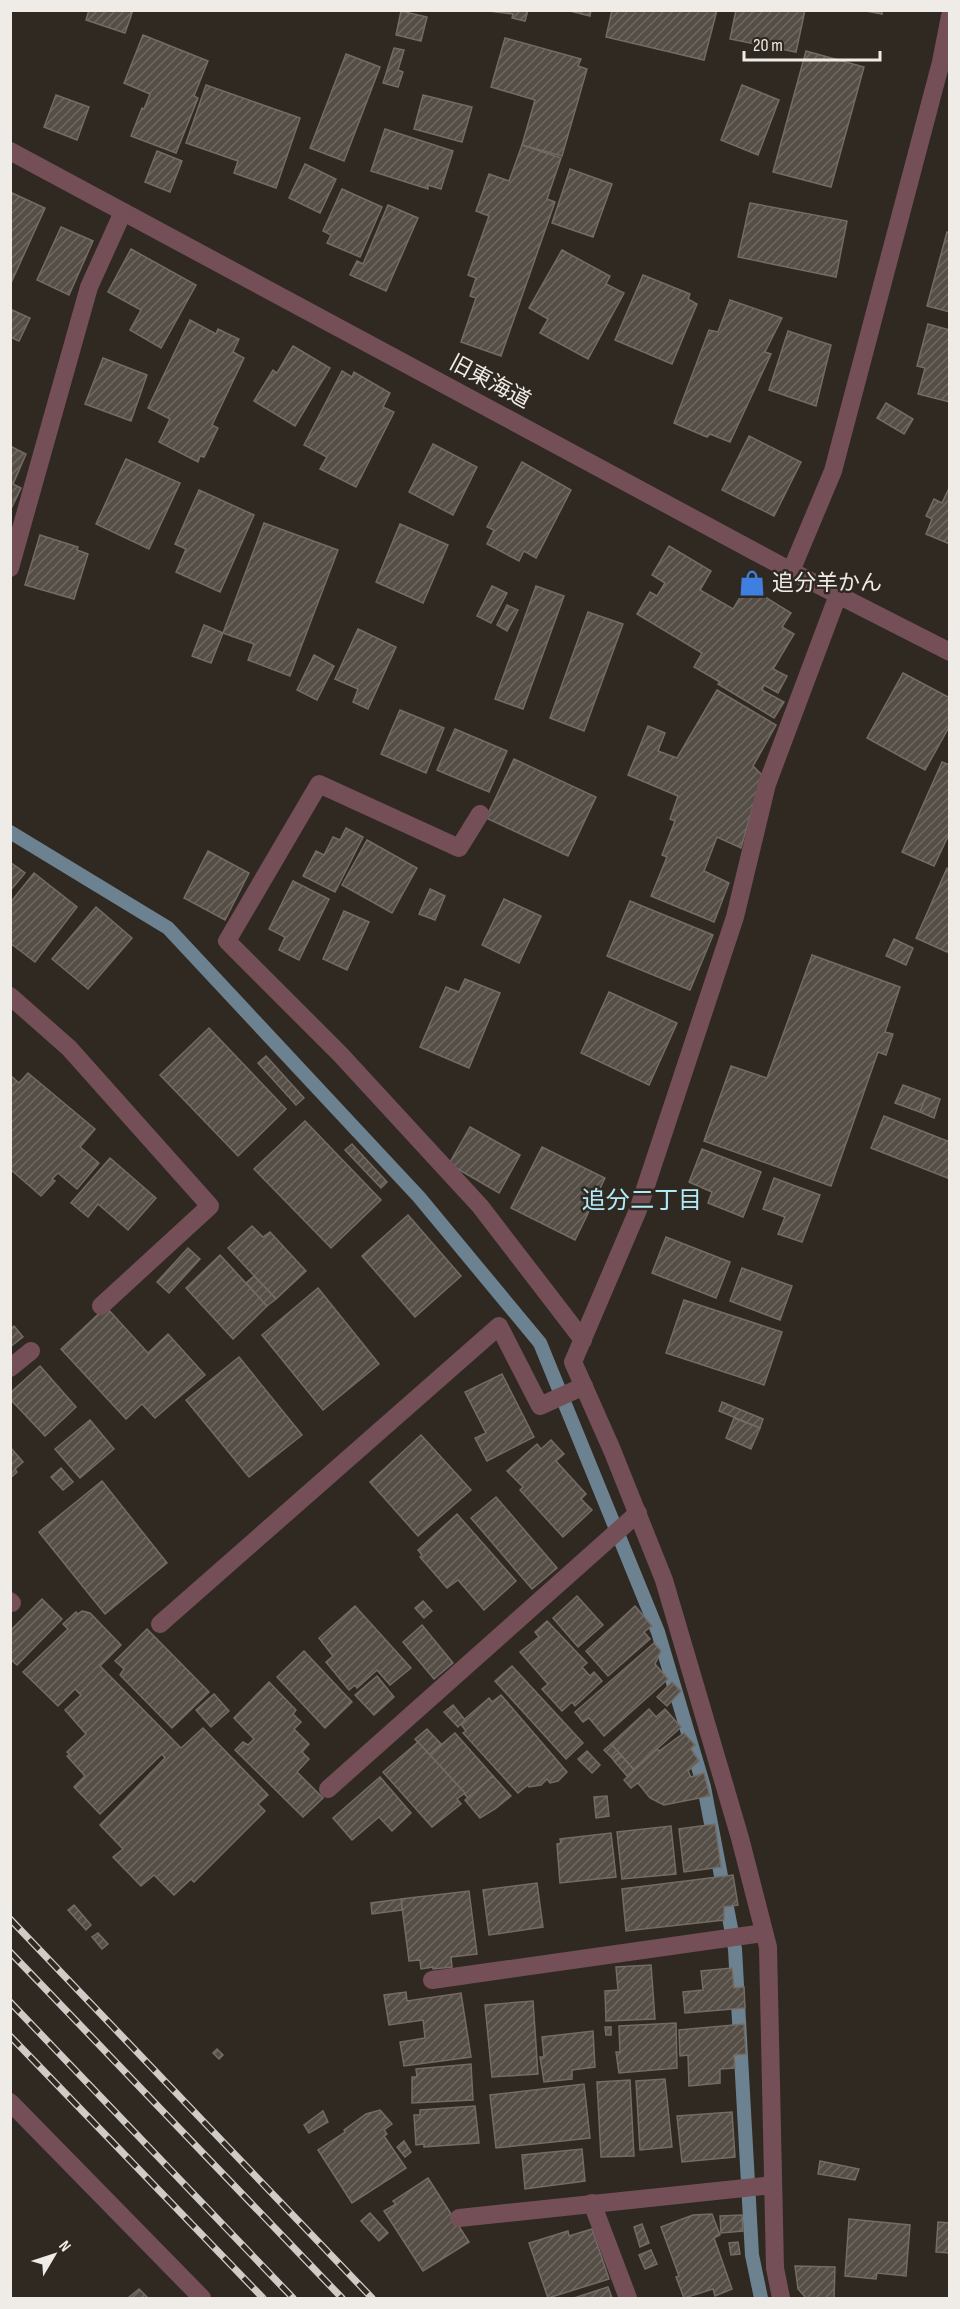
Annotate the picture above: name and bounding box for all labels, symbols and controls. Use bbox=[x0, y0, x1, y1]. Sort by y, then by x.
scale bar bbox=[744, 24, 880, 62]
text: 20 m bbox=[753, 35, 783, 56]
street label: 旧東海道 bbox=[445, 349, 535, 415]
shop icon: 追分羊かん bbox=[737, 568, 767, 598]
place label: 追分羊かん bbox=[772, 570, 882, 597]
district label: 追分二丁目 bbox=[582, 1186, 702, 1215]
north arrow bbox=[24, 2225, 84, 2285]
text: N bbox=[54, 2237, 75, 2256]

